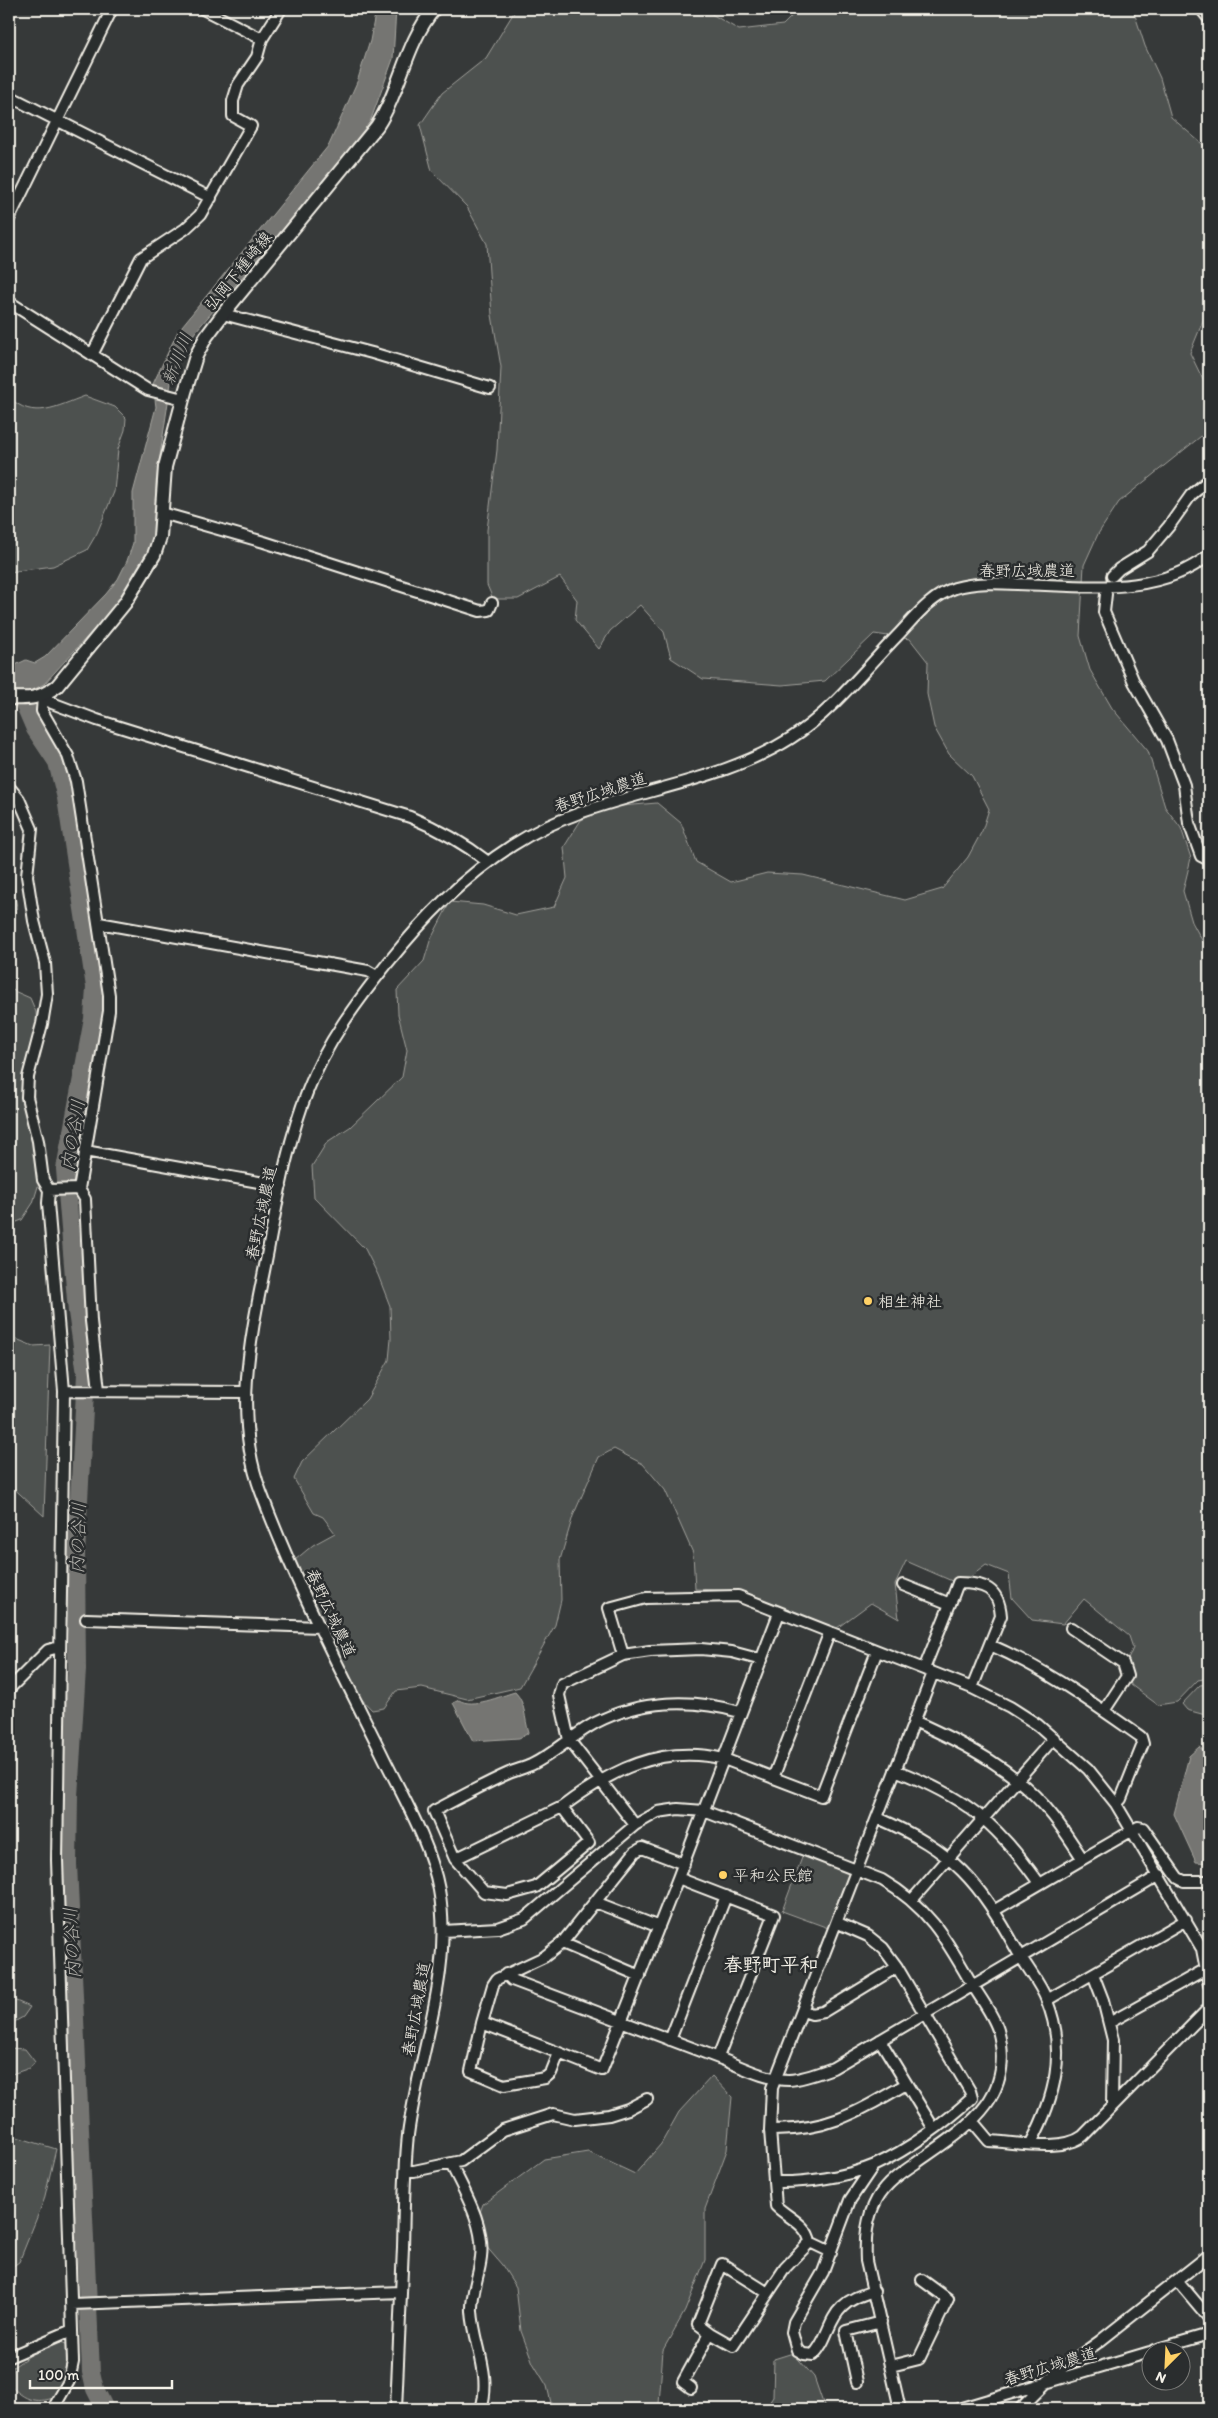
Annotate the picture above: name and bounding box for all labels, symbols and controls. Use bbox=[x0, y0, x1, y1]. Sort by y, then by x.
street label: 弘岡下種崎線 bbox=[200, 228, 276, 314]
water label: 新川川 bbox=[157, 330, 197, 388]
street label: 春野広域農道 bbox=[979, 561, 1075, 580]
street label: 春野広域農道 bbox=[551, 768, 649, 816]
water label: 内の谷川 bbox=[57, 1098, 89, 1172]
street label: 春野広域農道 bbox=[242, 1164, 280, 1262]
place label: 相生神社 bbox=[878, 1292, 942, 1311]
marker: 相生神社 bbox=[862, 1295, 874, 1307]
water label: 内の谷川 bbox=[66, 1502, 90, 1574]
street label: 春野広域農道 bbox=[302, 1565, 360, 1661]
place label: 平和公民館 bbox=[733, 1866, 813, 1885]
marker: 平和公民館 bbox=[717, 1869, 729, 1881]
water label: 内の谷川 bbox=[59, 1906, 85, 1980]
district label: 春野町平和 bbox=[723, 1953, 819, 1976]
street label: 春野広域農道 bbox=[398, 1960, 434, 2058]
north arrow bbox=[1140, 2340, 1190, 2390]
street label: 春野広域農道 bbox=[1001, 2343, 1099, 2389]
scale bar bbox=[30, 2358, 172, 2390]
text: 100 m bbox=[38, 2366, 80, 2384]
text: N bbox=[1153, 2368, 1169, 2387]

